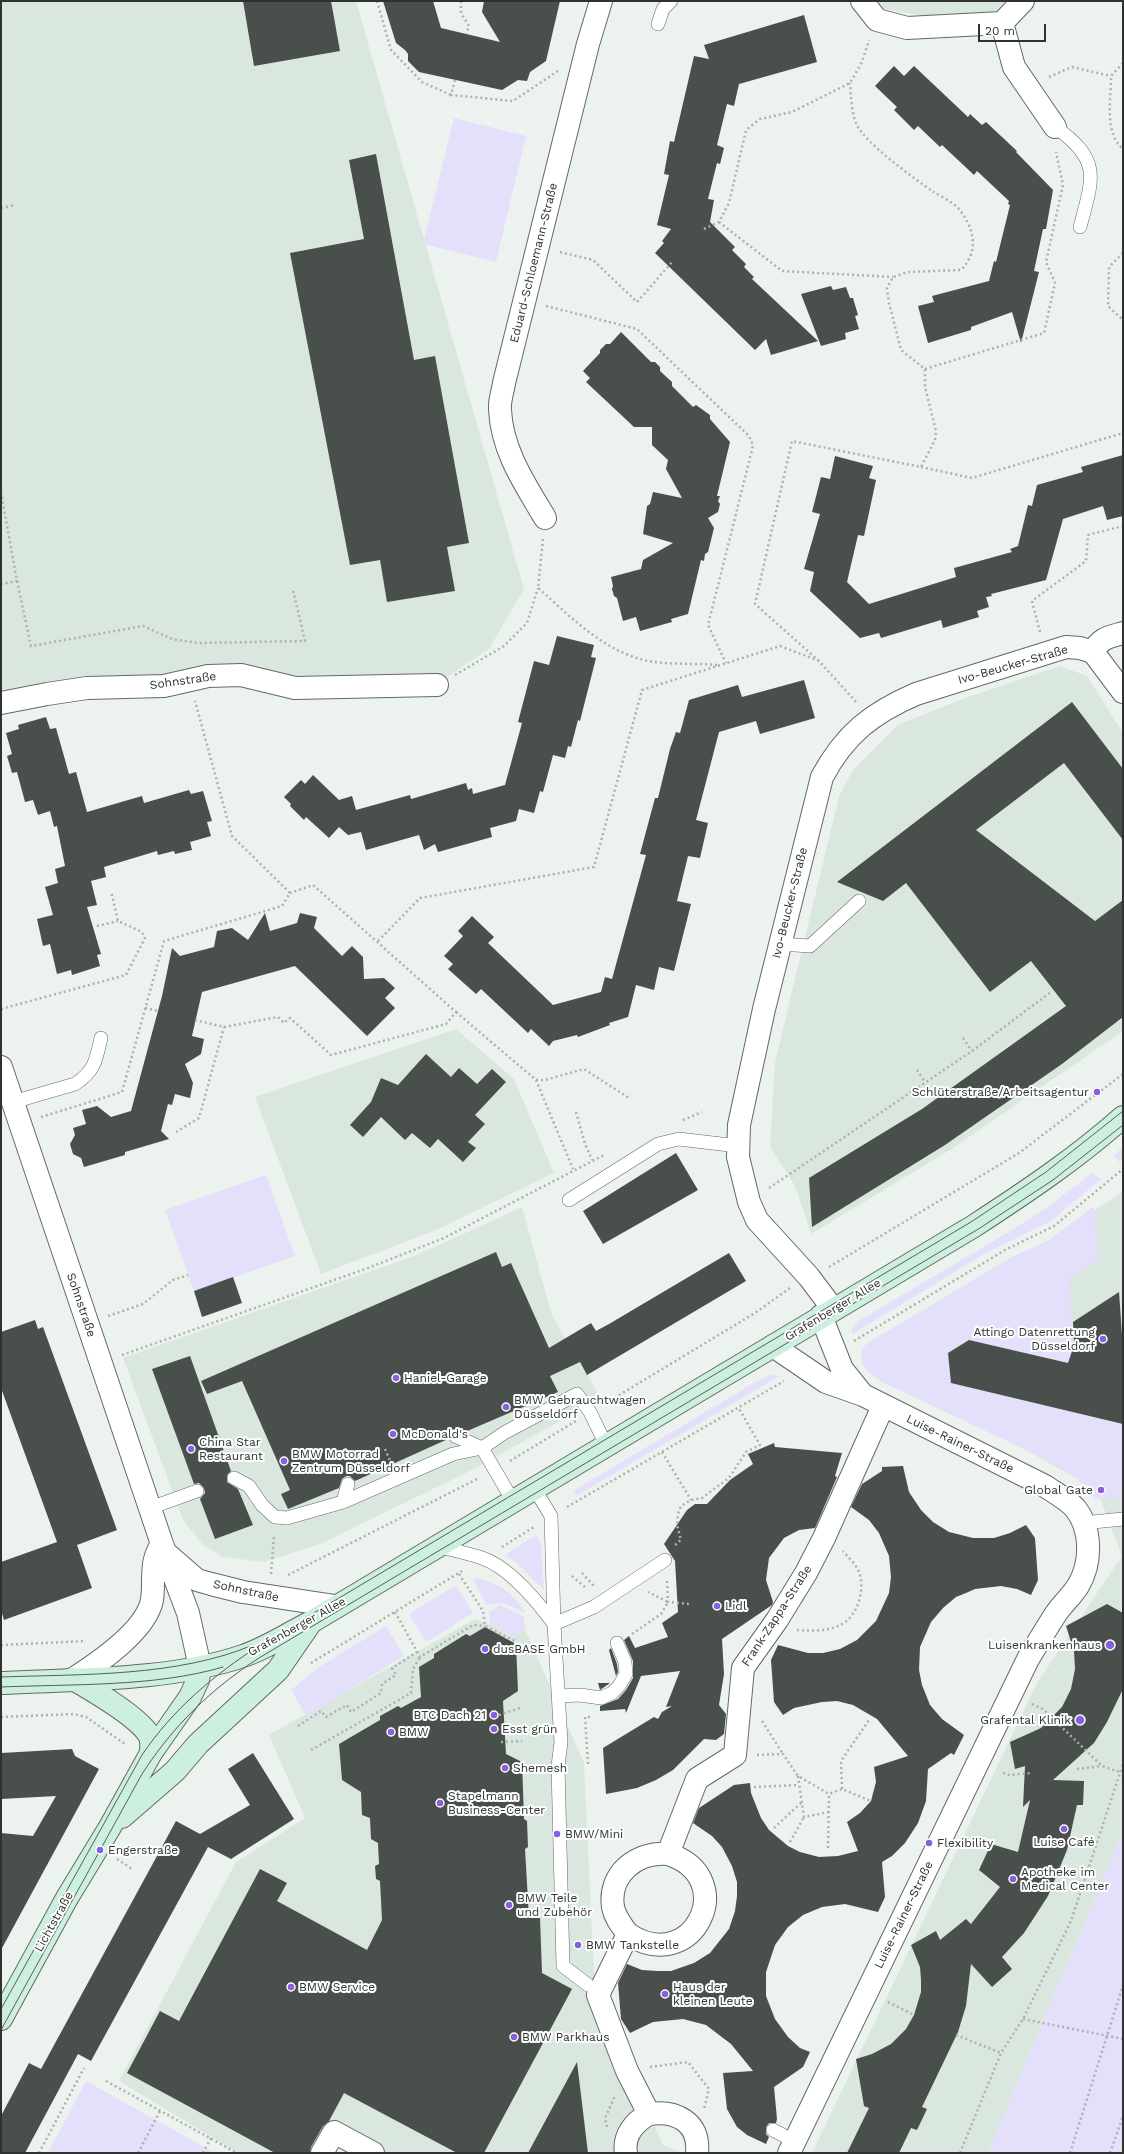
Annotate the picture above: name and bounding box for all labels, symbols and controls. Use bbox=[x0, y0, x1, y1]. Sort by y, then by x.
scale bar bbox=[980, 16, 1048, 42]
text: 20 m bbox=[985, 24, 1015, 38]
street label: Eduard-Schloemann-Straße bbox=[507, 182, 561, 344]
street label: Ivo-Beucker-Straße bbox=[956, 642, 1070, 688]
street label: Sohnstraße bbox=[149, 669, 217, 693]
street label: Ivo-Beucker-Straße bbox=[769, 846, 811, 960]
place label: Schlüterstraße/Arbeitsagentur bbox=[912, 1085, 1089, 1099]
marker: Schlüterstraße/Arbeitsagentur bbox=[1092, 1087, 1102, 1097]
street label: Sohnstraße bbox=[63, 1271, 99, 1339]
street label: Grafenberger Allee bbox=[782, 1276, 884, 1344]
place label: Attingo Datenrettung Düsseldorf bbox=[973, 1325, 1095, 1353]
marker: Attingo Datenrettung Düsseldorf bbox=[1098, 1334, 1108, 1344]
place label: Haniel-Garage bbox=[404, 1371, 487, 1385]
marker: Haniel-Garage bbox=[391, 1373, 401, 1383]
place label: BMW Gebrauchtwagen Düsseldorf bbox=[514, 1393, 646, 1421]
marker: BMW Gebrauchtwagen Düsseldorf bbox=[501, 1402, 511, 1412]
street label: Luise-Rainer-Straße bbox=[904, 1412, 1016, 1476]
place label: McDonald's bbox=[401, 1427, 468, 1441]
marker: McDonald's bbox=[388, 1429, 398, 1439]
place label: China Star Restaurant bbox=[199, 1435, 263, 1463]
marker: China Star Restaurant bbox=[186, 1444, 196, 1454]
place label: BMW Motorrad Zentrum Düsseldorf bbox=[292, 1447, 410, 1475]
marker: BMW Motorrad Zentrum Düsseldorf bbox=[279, 1456, 289, 1466]
place label: Global Gate bbox=[1024, 1483, 1093, 1497]
marker: Global Gate bbox=[1096, 1485, 1106, 1495]
street label: Frank-Zappa-Straße bbox=[739, 1563, 815, 1669]
street label: Sohnstraße bbox=[212, 1577, 280, 1605]
street label: Grafenberger Allee bbox=[246, 1594, 348, 1660]
place label: Lidl bbox=[725, 1599, 747, 1613]
marker: Lidl bbox=[712, 1601, 722, 1611]
place label: Luisenkrankenhaus bbox=[988, 1638, 1101, 1652]
marker: Luisenkrankenhaus bbox=[1104, 1639, 1116, 1651]
place label: dusBASE GmbH bbox=[493, 1642, 586, 1656]
marker: dusBASE GmbH bbox=[480, 1644, 490, 1654]
place label: BTC Dach 21 bbox=[414, 1708, 486, 1722]
marker: BTC Dach 21 bbox=[489, 1710, 499, 1720]
place label: Grafental Klinik bbox=[980, 1713, 1071, 1727]
marker: Grafental Klinik bbox=[1074, 1714, 1086, 1726]
place label: Esst grün bbox=[502, 1722, 558, 1736]
marker: Esst grün bbox=[489, 1724, 499, 1734]
place label: BMW bbox=[399, 1725, 429, 1739]
marker: BMW bbox=[386, 1727, 396, 1737]
place label: Shemesh bbox=[513, 1761, 567, 1775]
marker: Shemesh bbox=[500, 1763, 510, 1773]
place label: Stapelmann Business-Center bbox=[448, 1789, 545, 1817]
marker: Stapelmann Business-Center bbox=[435, 1798, 445, 1808]
marker: Luise Café bbox=[1059, 1824, 1069, 1834]
place label: BMW/Mini bbox=[565, 1827, 623, 1841]
marker: BMW/Mini bbox=[552, 1829, 562, 1839]
place label: Luise Café bbox=[1033, 1835, 1095, 1849]
place label: Flexibility bbox=[937, 1836, 993, 1850]
marker: Flexibility bbox=[924, 1838, 934, 1848]
place label: Engerstraße bbox=[108, 1843, 178, 1857]
marker: Engerstraße bbox=[95, 1845, 105, 1855]
street label: Luise-Rainer-Straße bbox=[872, 1859, 936, 1971]
place label: Apotheke im Medical Center bbox=[1021, 1865, 1109, 1893]
marker: Apotheke im Medical Center bbox=[1008, 1874, 1018, 1884]
street label: Lichtstraße bbox=[32, 1889, 76, 1955]
place label: BMW Teile und Zubehör bbox=[517, 1891, 592, 1919]
marker: BMW Teile und Zubehör bbox=[504, 1900, 514, 1910]
place label: BMW Tankstelle bbox=[586, 1938, 679, 1952]
marker: BMW Tankstelle bbox=[573, 1940, 583, 1950]
place label: BMW Service bbox=[299, 1980, 375, 1994]
place label: Haus der kleinen Leute bbox=[673, 1980, 753, 2008]
marker: BMW Service bbox=[286, 1982, 296, 1992]
marker: Haus der kleinen Leute bbox=[660, 1989, 670, 1999]
place label: BMW Parkhaus bbox=[522, 2030, 609, 2044]
marker: BMW Parkhaus bbox=[509, 2032, 519, 2042]

